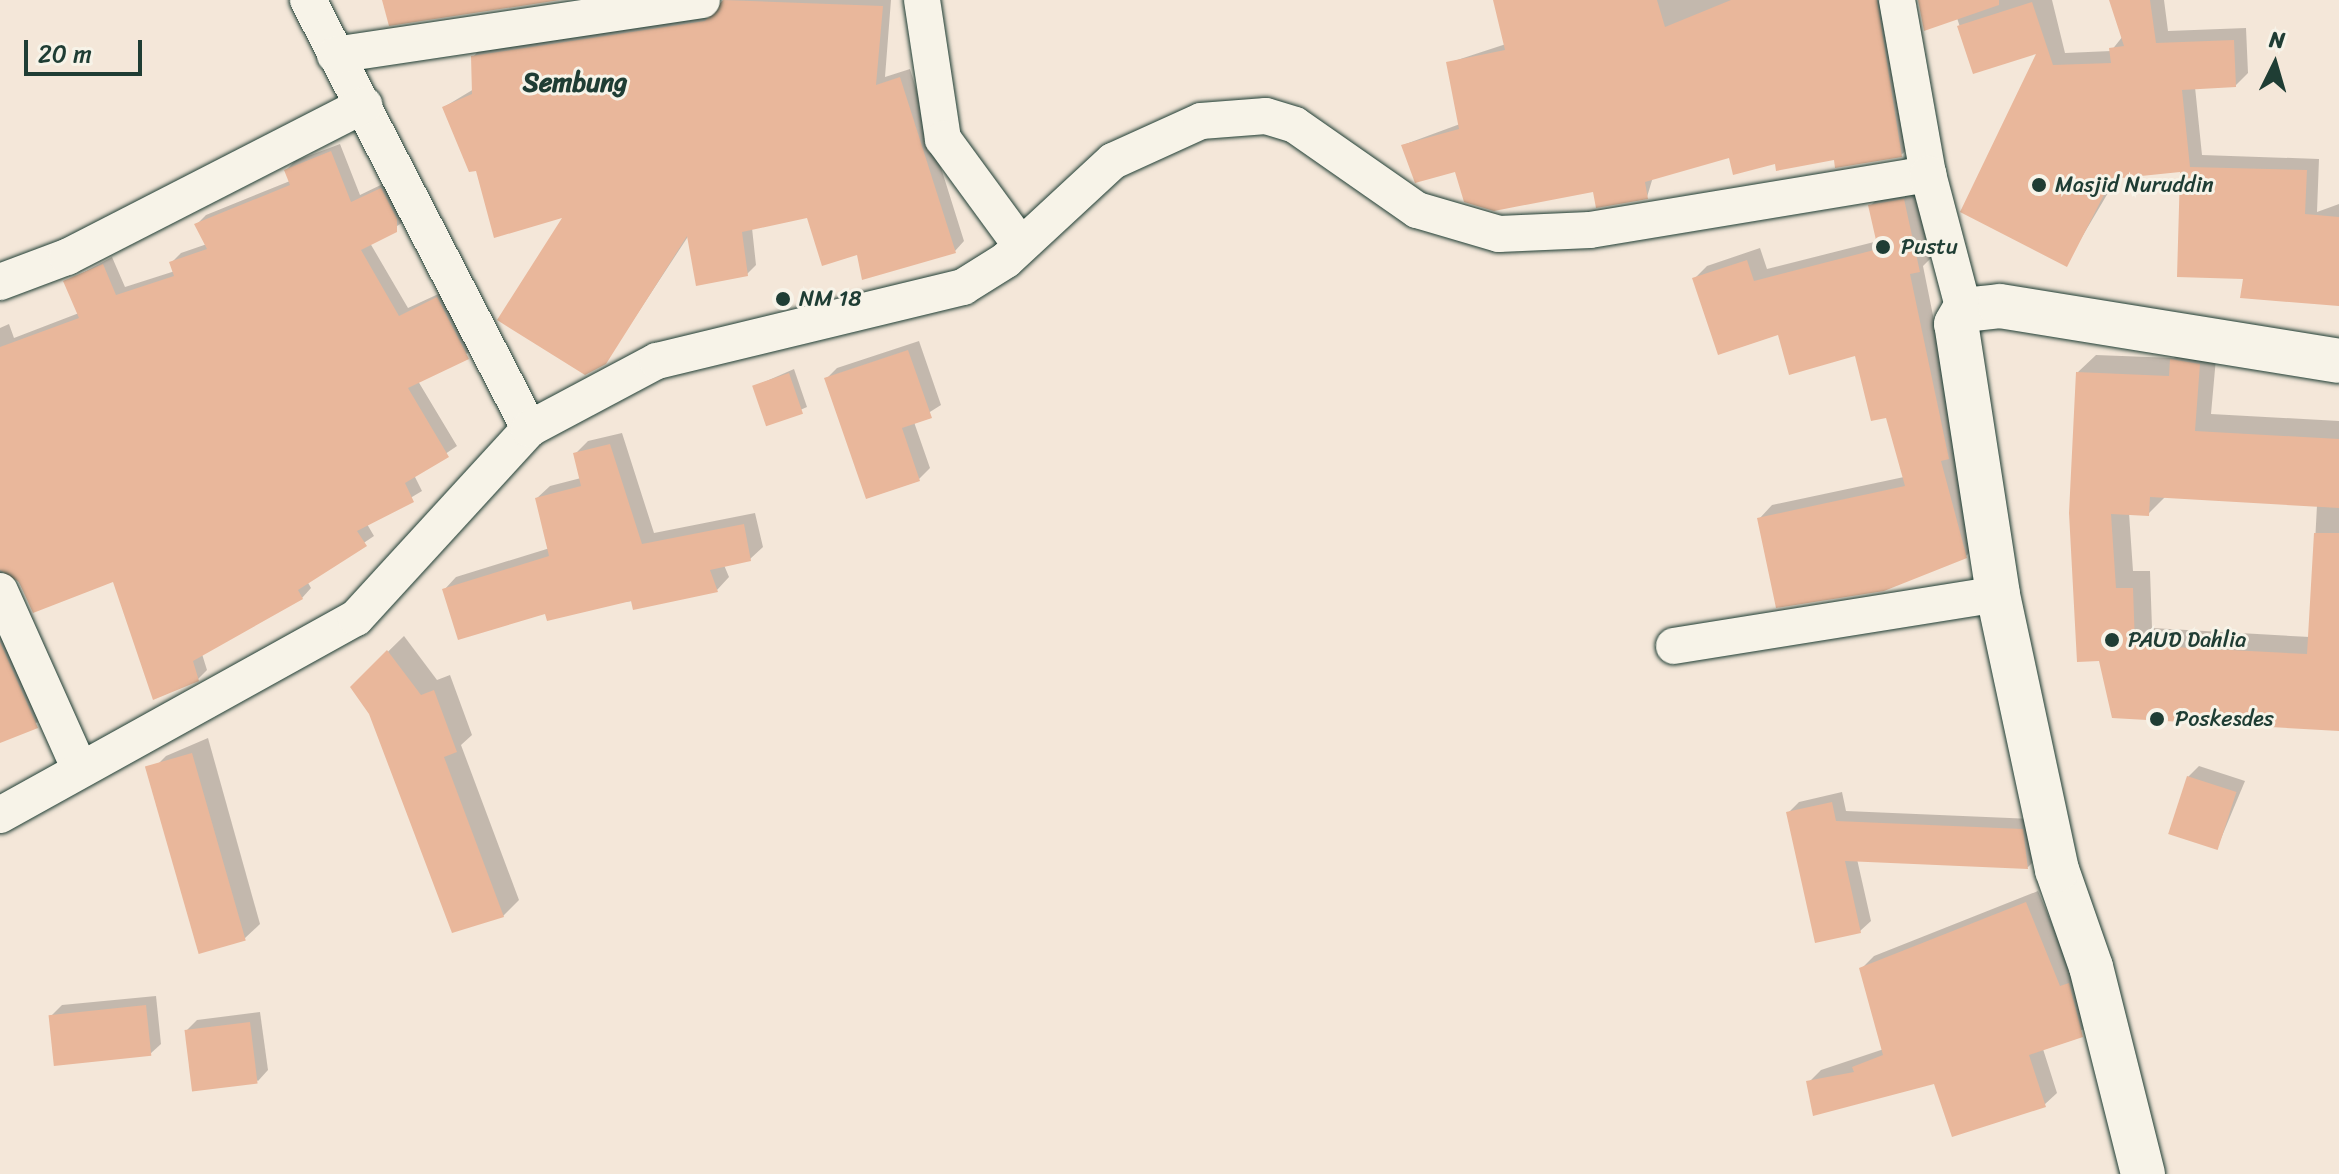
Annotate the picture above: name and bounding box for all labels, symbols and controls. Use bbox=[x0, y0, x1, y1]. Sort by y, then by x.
text: N bbox=[2268, 20, 2286, 60]
scale bar bbox=[28, 24, 146, 74]
north arrow bbox=[2235, 24, 2315, 104]
text: 20 m bbox=[38, 33, 92, 75]
district label: Sembung bbox=[523, 67, 627, 99]
place label: Masjid Nuruddin bbox=[2055, 172, 2214, 198]
marker: Masjid Nuruddin bbox=[2030, 176, 2048, 194]
place label: Pustu bbox=[1901, 234, 1958, 260]
marker: Pustu bbox=[1872, 236, 1894, 258]
place label: NM 18 bbox=[799, 286, 861, 312]
marker: NM 18 bbox=[774, 290, 792, 308]
place label: PAUD Dahlia bbox=[2128, 627, 2246, 653]
marker: PAUD Dahlia bbox=[2103, 631, 2121, 649]
place label: Poskesdes bbox=[2175, 706, 2274, 732]
marker: Poskesdes bbox=[2146, 708, 2168, 730]

